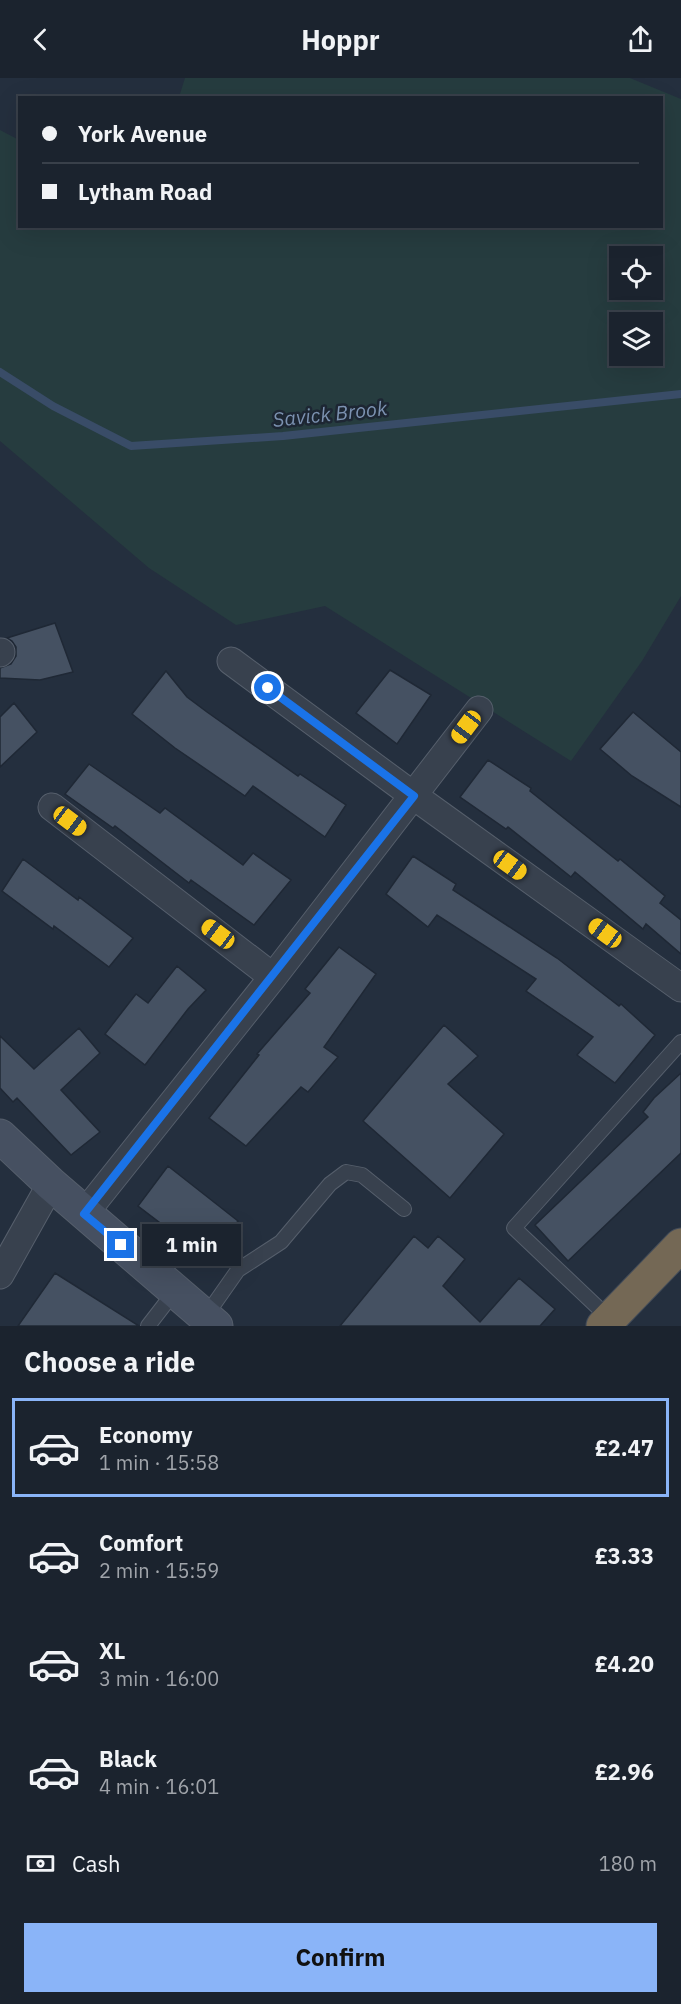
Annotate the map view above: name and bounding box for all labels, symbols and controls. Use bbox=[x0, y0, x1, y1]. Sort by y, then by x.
text: Hoppr bbox=[301, 22, 380, 57]
icon: back bbox=[24, 23, 57, 56]
icon: share bbox=[624, 23, 657, 56]
text: York Avenue bbox=[78, 119, 207, 148]
text: Lytham Road bbox=[78, 177, 212, 206]
map controls bbox=[609, 246, 663, 366]
button: locate bbox=[609, 246, 663, 300]
button: layers bbox=[609, 312, 663, 366]
water label: Savick Brook bbox=[271, 394, 389, 433]
route start bbox=[254, 674, 281, 701]
car bbox=[448, 707, 484, 747]
car bbox=[50, 803, 90, 839]
car bbox=[490, 847, 530, 883]
car bbox=[585, 915, 625, 951]
car bbox=[198, 916, 238, 952]
callout: 1 min bbox=[142, 1224, 241, 1266]
route end bbox=[107, 1231, 134, 1258]
text: 1 min bbox=[165, 1231, 218, 1258]
text: Choose a ride bbox=[24, 1344, 195, 1379]
text: Economy bbox=[99, 1420, 193, 1449]
icon: car bbox=[27, 1421, 81, 1475]
text: £2.47 bbox=[595, 1433, 654, 1462]
text: 1 min · 15:58 bbox=[99, 1449, 219, 1476]
text: Comfort bbox=[99, 1528, 183, 1557]
icon: car bbox=[27, 1529, 81, 1583]
text: £3.33 bbox=[595, 1541, 654, 1570]
text: 2 min · 15:59 bbox=[99, 1557, 219, 1584]
text: XL bbox=[99, 1636, 125, 1665]
icon: car bbox=[27, 1637, 81, 1691]
text: £4.20 bbox=[595, 1649, 654, 1678]
text: 3 min · 16:00 bbox=[99, 1665, 219, 1692]
text: Black bbox=[99, 1744, 157, 1773]
icon: car bbox=[27, 1745, 81, 1799]
text: £2.96 bbox=[595, 1757, 654, 1786]
text: 4 min · 16:01 bbox=[99, 1773, 219, 1800]
icon: cash bbox=[24, 1847, 57, 1880]
text: Cash bbox=[72, 1849, 121, 1878]
text: 180 m bbox=[599, 1850, 657, 1877]
button: Confirm bbox=[24, 1923, 657, 1992]

